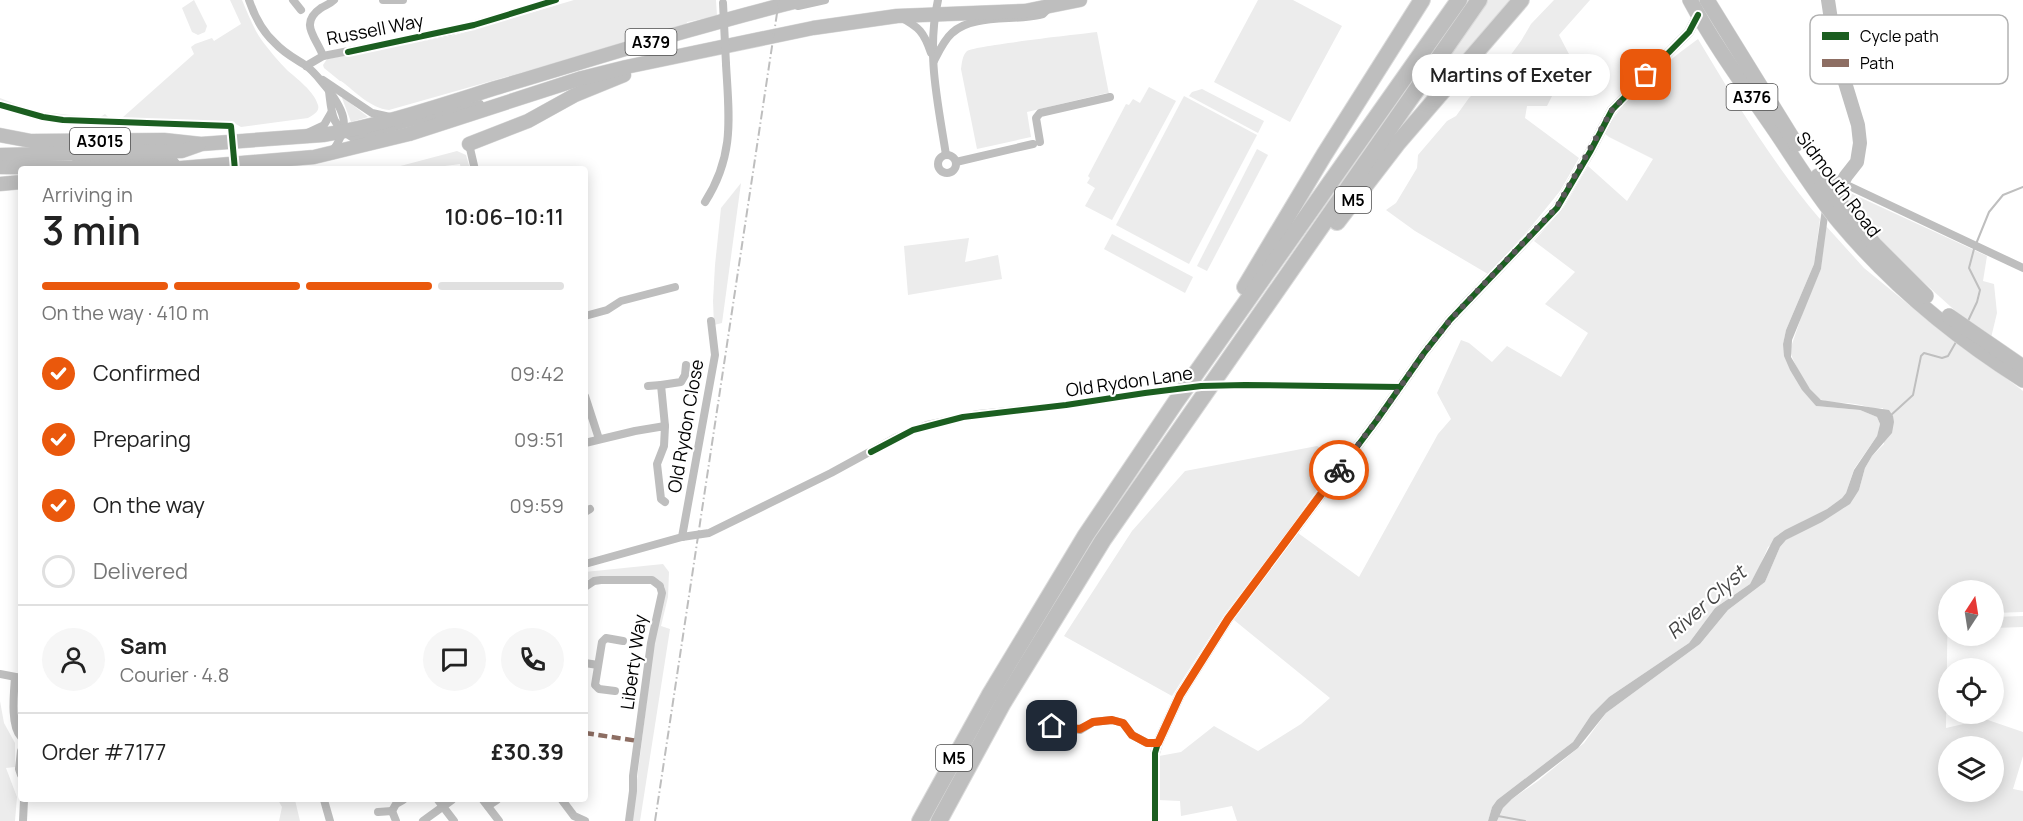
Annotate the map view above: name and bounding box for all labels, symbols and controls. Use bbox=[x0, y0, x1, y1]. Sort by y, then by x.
street label: Russell Way bbox=[324, 8, 426, 50]
legend bbox=[1810, 15, 2008, 84]
text: Cycle path bbox=[1860, 25, 1939, 47]
road number: A379 bbox=[626, 29, 676, 55]
pin bbox=[1620, 49, 1671, 100]
text: Path bbox=[1860, 52, 1894, 74]
callout: Martins of Exeter bbox=[1412, 54, 1610, 96]
icon: bag bbox=[1629, 58, 1662, 91]
text: Martins of Exeter bbox=[1430, 61, 1592, 88]
road number: A376 bbox=[1726, 84, 1778, 110]
street label: Sidmouth Road bbox=[1791, 126, 1887, 242]
road number: A3015 bbox=[70, 128, 130, 154]
text: Arriving in bbox=[42, 181, 133, 208]
road number: M5 bbox=[1335, 187, 1371, 213]
text: 10:06–10:11 bbox=[445, 202, 564, 232]
text: 3 min bbox=[42, 203, 141, 257]
text: On the way · 410 m bbox=[42, 299, 209, 326]
icon: check bbox=[42, 357, 75, 390]
street label: Old Rydon Close bbox=[661, 357, 709, 495]
text: Confirmed bbox=[93, 358, 201, 388]
text: 09:42 bbox=[510, 360, 564, 387]
street label: Old Rydon Lane bbox=[1064, 360, 1194, 402]
icon: check bbox=[42, 423, 75, 456]
text: Preparing bbox=[93, 424, 191, 454]
text: 09:51 bbox=[514, 426, 564, 453]
courier bbox=[1309, 440, 1369, 500]
icon: bike bbox=[1323, 454, 1356, 487]
icon: check bbox=[42, 489, 75, 522]
text: On the way bbox=[93, 490, 205, 520]
text: 09:59 bbox=[509, 492, 564, 519]
text: Delivered bbox=[93, 556, 188, 586]
water label: River Clyst bbox=[1661, 558, 1753, 645]
north arrow bbox=[1938, 580, 2004, 646]
map controls bbox=[1938, 580, 2004, 802]
street label: Liberty Way bbox=[614, 612, 652, 711]
button: person bbox=[42, 628, 105, 691]
button: chat bbox=[423, 628, 486, 691]
button: phone bbox=[501, 628, 564, 691]
text: Sam bbox=[120, 631, 167, 661]
button: locate bbox=[1938, 658, 2004, 724]
text: Courier · 4.8 bbox=[120, 661, 229, 688]
pin bbox=[1026, 700, 1077, 751]
icon: home bbox=[1035, 709, 1068, 742]
button: layers bbox=[1938, 736, 2004, 802]
text: Order #7177 bbox=[42, 737, 166, 767]
text: £30.39 bbox=[491, 737, 564, 767]
road number: M5 bbox=[936, 745, 972, 771]

